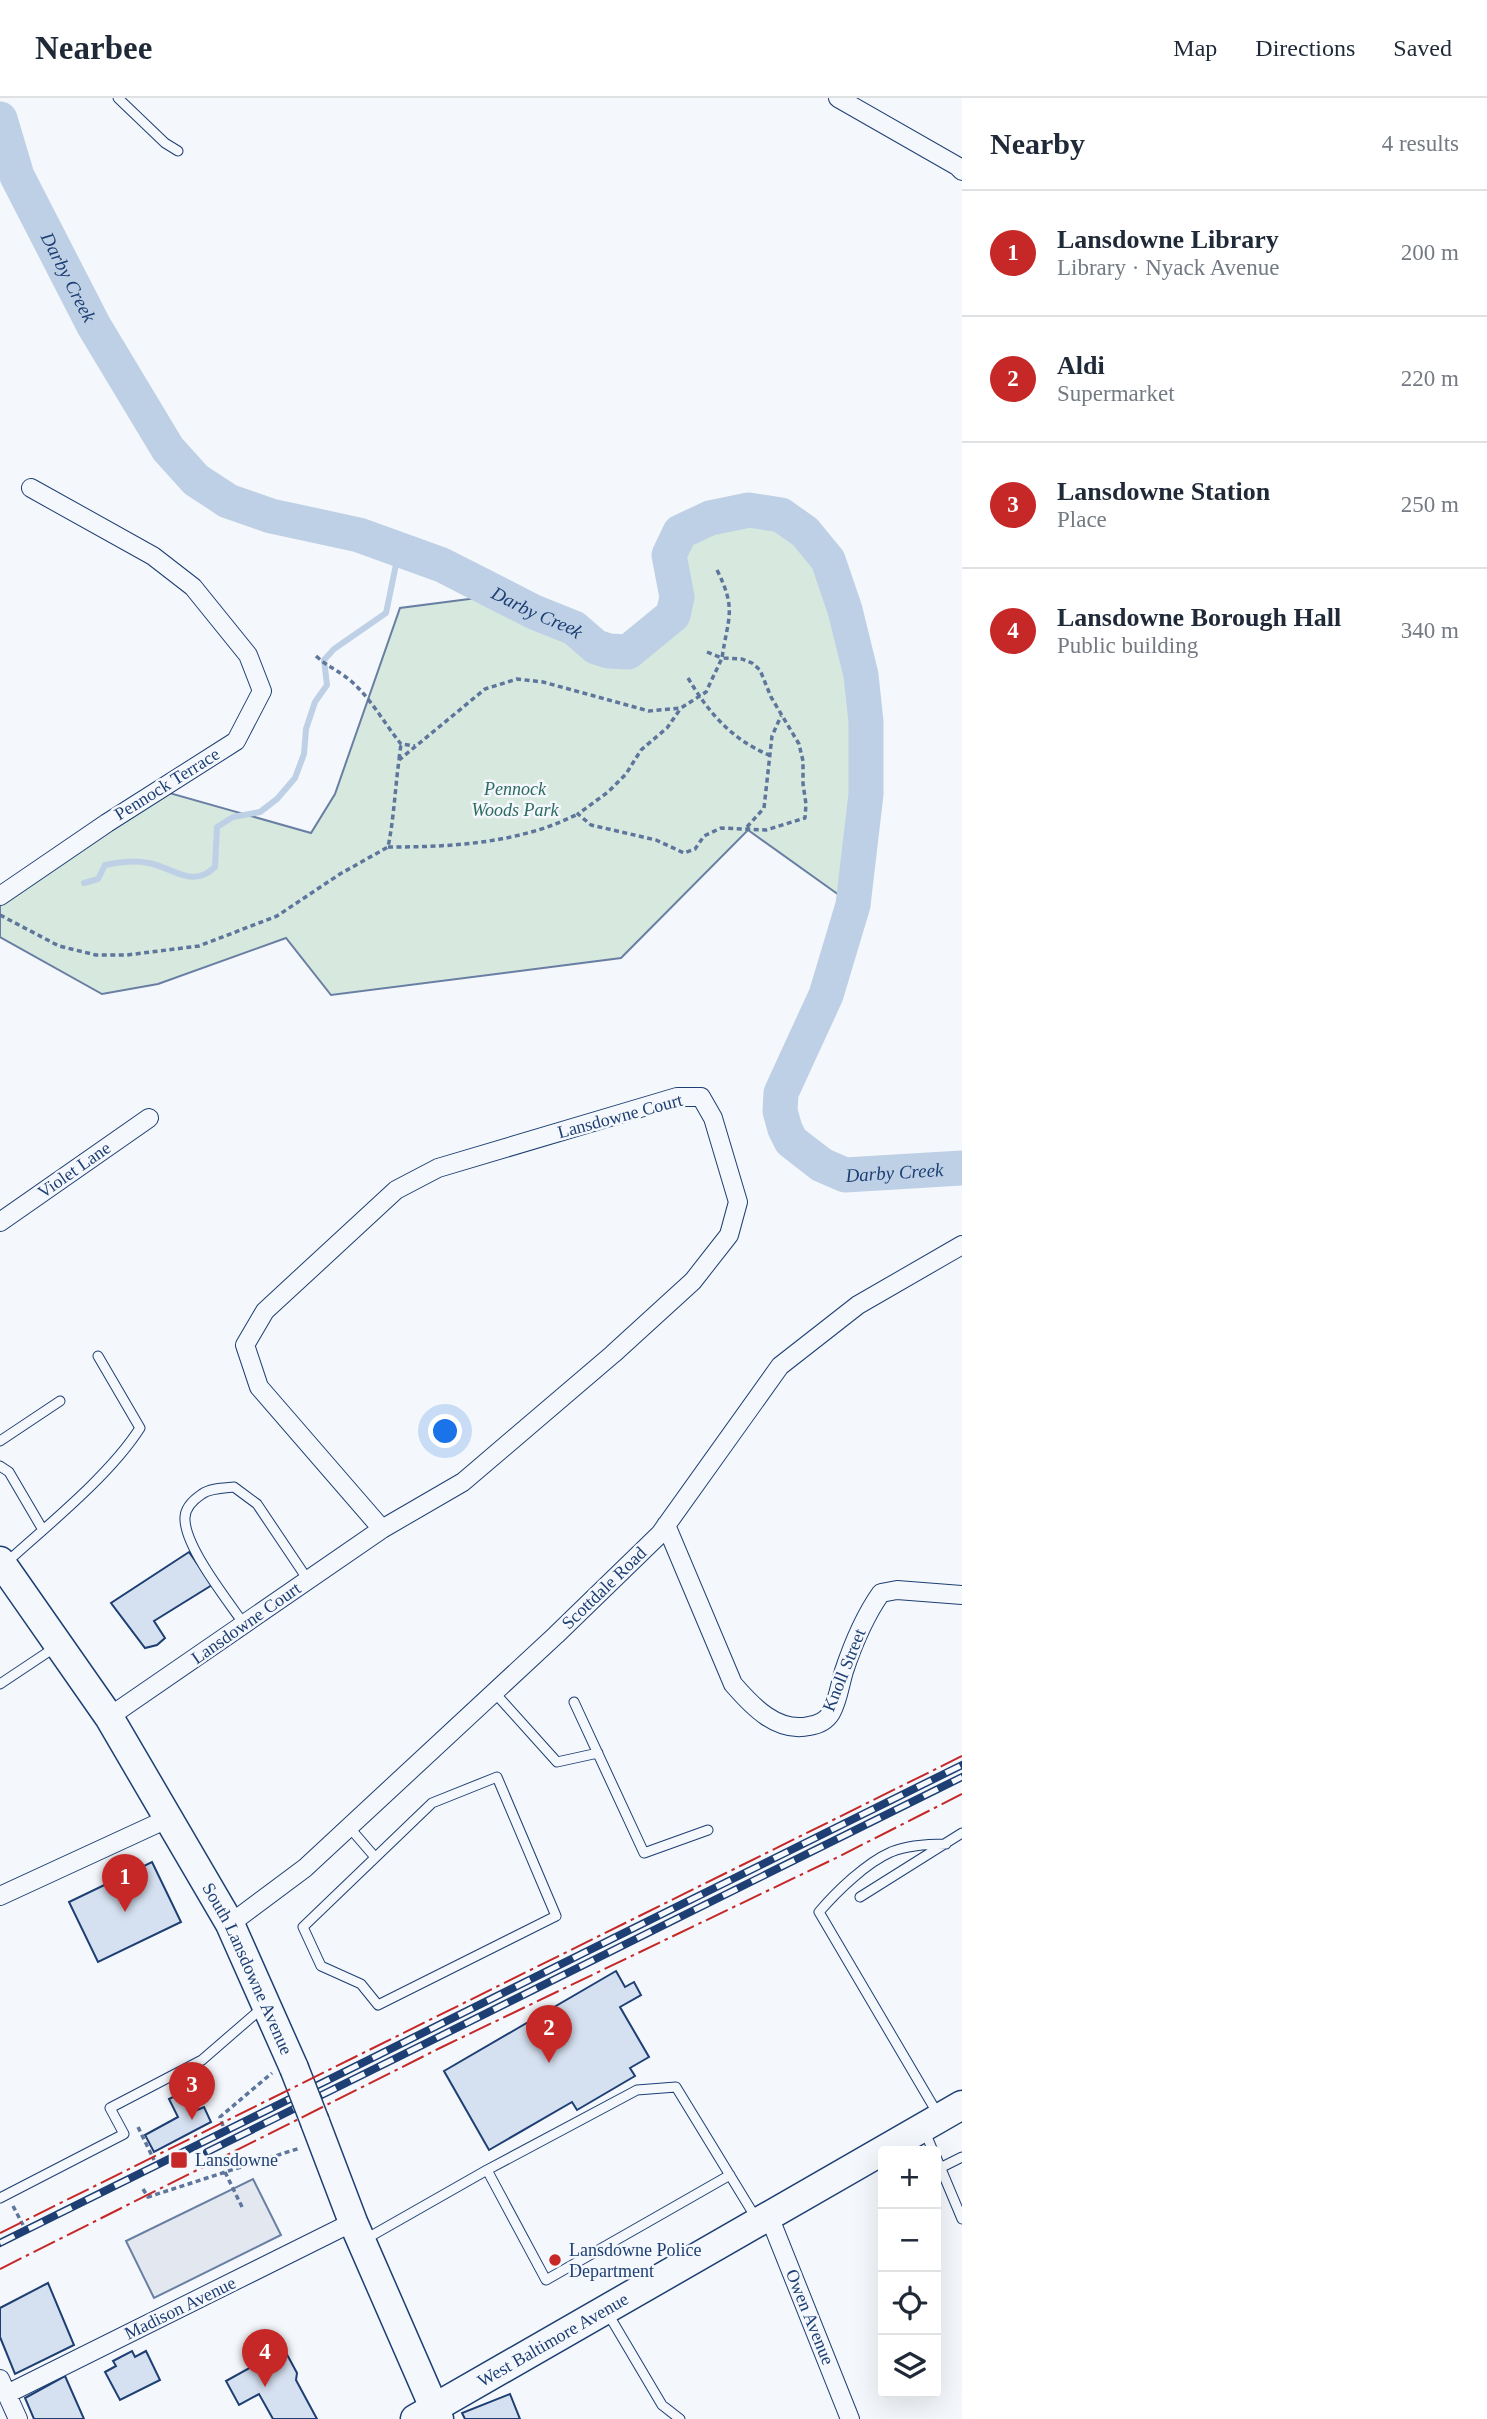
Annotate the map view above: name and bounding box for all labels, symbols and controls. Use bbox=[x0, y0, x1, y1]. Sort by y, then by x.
text: Nearbee bbox=[35, 30, 152, 66]
text: Map bbox=[1173, 35, 1217, 61]
text: Directions bbox=[1255, 35, 1355, 61]
text: Saved bbox=[1393, 35, 1452, 61]
text: Nearby bbox=[990, 127, 1085, 160]
text: 4 results bbox=[1382, 131, 1459, 156]
text: Lansdowne Library bbox=[1057, 225, 1279, 254]
water label: Darby Creek bbox=[36, 228, 100, 326]
text: 1 bbox=[1007, 240, 1019, 265]
text: 200 m bbox=[1401, 240, 1459, 265]
text: Library · Nyack Avenue bbox=[1057, 255, 1279, 280]
text: Aldi bbox=[1057, 351, 1105, 380]
text: 2 bbox=[1007, 366, 1019, 391]
text: 220 m bbox=[1401, 366, 1459, 391]
text: Supermarket bbox=[1057, 381, 1175, 406]
text: Lansdowne Station bbox=[1057, 477, 1270, 506]
text: 3 bbox=[1007, 492, 1019, 517]
text: 250 m bbox=[1401, 492, 1459, 517]
text: Place bbox=[1057, 507, 1107, 532]
water label: Darby Creek bbox=[487, 582, 588, 643]
text: Lansdowne Borough Hall bbox=[1057, 603, 1341, 632]
text: 4 bbox=[1007, 618, 1019, 643]
text: 340 m bbox=[1401, 618, 1459, 643]
text: Public building bbox=[1057, 633, 1198, 658]
street label: Pennock Terrace bbox=[111, 744, 223, 824]
park label: Pennock Woods Park bbox=[472, 779, 559, 820]
street label: Lansdowne Court bbox=[555, 1090, 685, 1142]
street label: Violet Lane bbox=[34, 1138, 114, 1202]
water label: Darby Creek bbox=[844, 1159, 945, 1186]
your location bbox=[428, 1414, 462, 1448]
street label: Scottdale Road bbox=[558, 1543, 650, 1633]
street label: Lansdowne Court bbox=[188, 1578, 304, 1668]
street label: Knoll Street bbox=[818, 1626, 870, 1714]
pin: 1 bbox=[102, 1854, 148, 1912]
street label: South Lansdowne Avenue bbox=[198, 1879, 297, 2058]
pin: 2 bbox=[526, 2005, 572, 2063]
pin: 3 bbox=[169, 2062, 215, 2120]
map controls bbox=[878, 2146, 941, 2398]
button: + bbox=[878, 2146, 941, 2209]
marker: Lansdowne bbox=[169, 2150, 189, 2170]
place label: Lansdowne bbox=[195, 2150, 278, 2170]
button: − bbox=[878, 2209, 941, 2272]
place label: Lansdowne Police Department bbox=[569, 2240, 701, 2281]
marker: Lansdowne Police Department bbox=[547, 2252, 563, 2268]
street label: Owen Avenue bbox=[782, 2266, 838, 2368]
street label: Madison Avenue bbox=[121, 2272, 239, 2344]
button: locate bbox=[878, 2272, 941, 2335]
street label: West Baltimore Avenue bbox=[474, 2289, 632, 2391]
pin: 4 bbox=[242, 2329, 288, 2387]
button: layers bbox=[878, 2335, 941, 2398]

